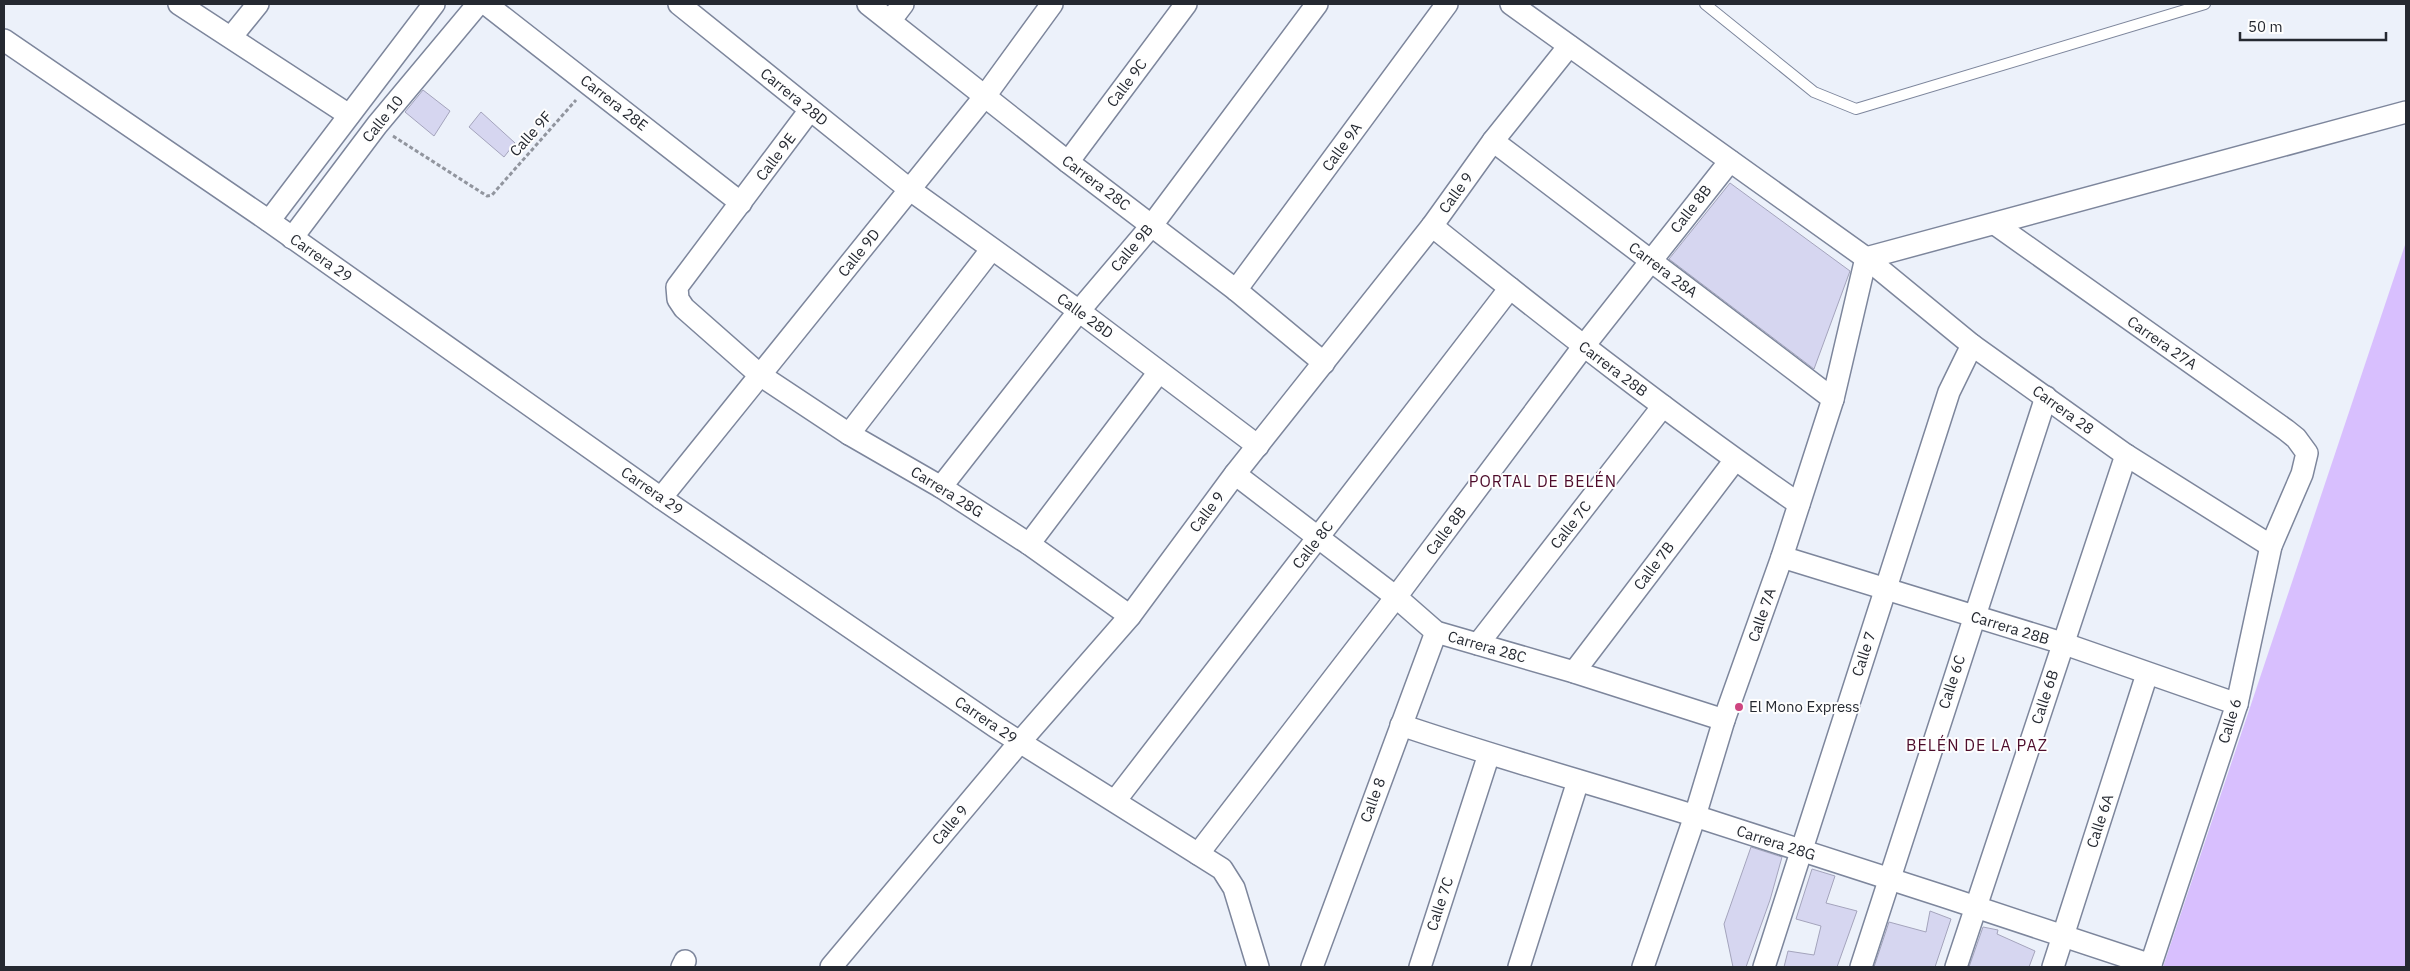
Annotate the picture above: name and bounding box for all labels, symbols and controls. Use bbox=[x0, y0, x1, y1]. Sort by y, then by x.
scale bar bbox=[2240, 10, 2386, 42]
text: 50 m bbox=[2248, 17, 2283, 36]
street label: Calle 9C bbox=[1102, 55, 1151, 111]
street label: Carrera 28D bbox=[757, 64, 832, 130]
street label: Carrera 28E bbox=[577, 70, 652, 135]
street label: Calle 10 bbox=[358, 91, 407, 146]
street label: Calle 9F bbox=[505, 107, 556, 160]
street label: Calle 9A bbox=[1318, 118, 1366, 175]
street label: Calle 9E bbox=[751, 129, 800, 184]
street label: Carrera 28C bbox=[1058, 151, 1134, 215]
street label: Calle 9 bbox=[1434, 168, 1477, 217]
street label: Calle 8B bbox=[1666, 181, 1715, 237]
street label: Calle 9B bbox=[1106, 220, 1157, 275]
street label: Calle 9D bbox=[834, 225, 884, 281]
street label: Carrera 29 bbox=[287, 229, 356, 286]
street label: Carrera 28A bbox=[1625, 238, 1702, 302]
street label: Calle 28D bbox=[1053, 289, 1117, 342]
street label: Carrera 27A bbox=[2124, 312, 2201, 374]
street label: Carrera 28B bbox=[1575, 337, 1651, 401]
street label: Carrera 28 bbox=[2029, 381, 2098, 438]
street label: Carrera 29 bbox=[618, 462, 687, 519]
street label: Carrera 28G bbox=[907, 462, 987, 521]
district label: PORTAL DE BELÉN bbox=[1469, 470, 1617, 491]
street label: Calle 9 bbox=[1185, 488, 1228, 536]
street label: Calle 7C bbox=[1546, 497, 1595, 552]
street label: Calle 8B bbox=[1421, 503, 1470, 559]
street label: Calle 8C bbox=[1288, 517, 1337, 572]
street label: Calle 7B bbox=[1629, 538, 1678, 594]
street label: Calle 7A bbox=[1743, 585, 1780, 644]
street label: Carrera 28B bbox=[1968, 607, 2052, 648]
street label: Carrera 28C bbox=[1446, 626, 1529, 667]
street label: Calle 7 bbox=[1847, 629, 1880, 679]
street label: Calle 6C bbox=[1934, 653, 1969, 711]
street label: Calle 6B bbox=[2027, 667, 2062, 726]
street label: Carrera 29 bbox=[951, 692, 1021, 747]
street label: Calle 6 bbox=[2214, 696, 2245, 746]
place label: El Mono Express bbox=[1749, 697, 1860, 716]
marker: El Mono Express bbox=[1733, 701, 1745, 713]
district label: BELÉN DE LA PAZ bbox=[1906, 734, 2048, 755]
street label: Calle 8 bbox=[1356, 775, 1389, 825]
street label: Calle 6A bbox=[2082, 791, 2117, 850]
street label: Calle 9 bbox=[927, 801, 972, 848]
street label: Carrera 28G bbox=[1734, 821, 1818, 864]
street label: Calle 7C bbox=[1422, 875, 1457, 933]

